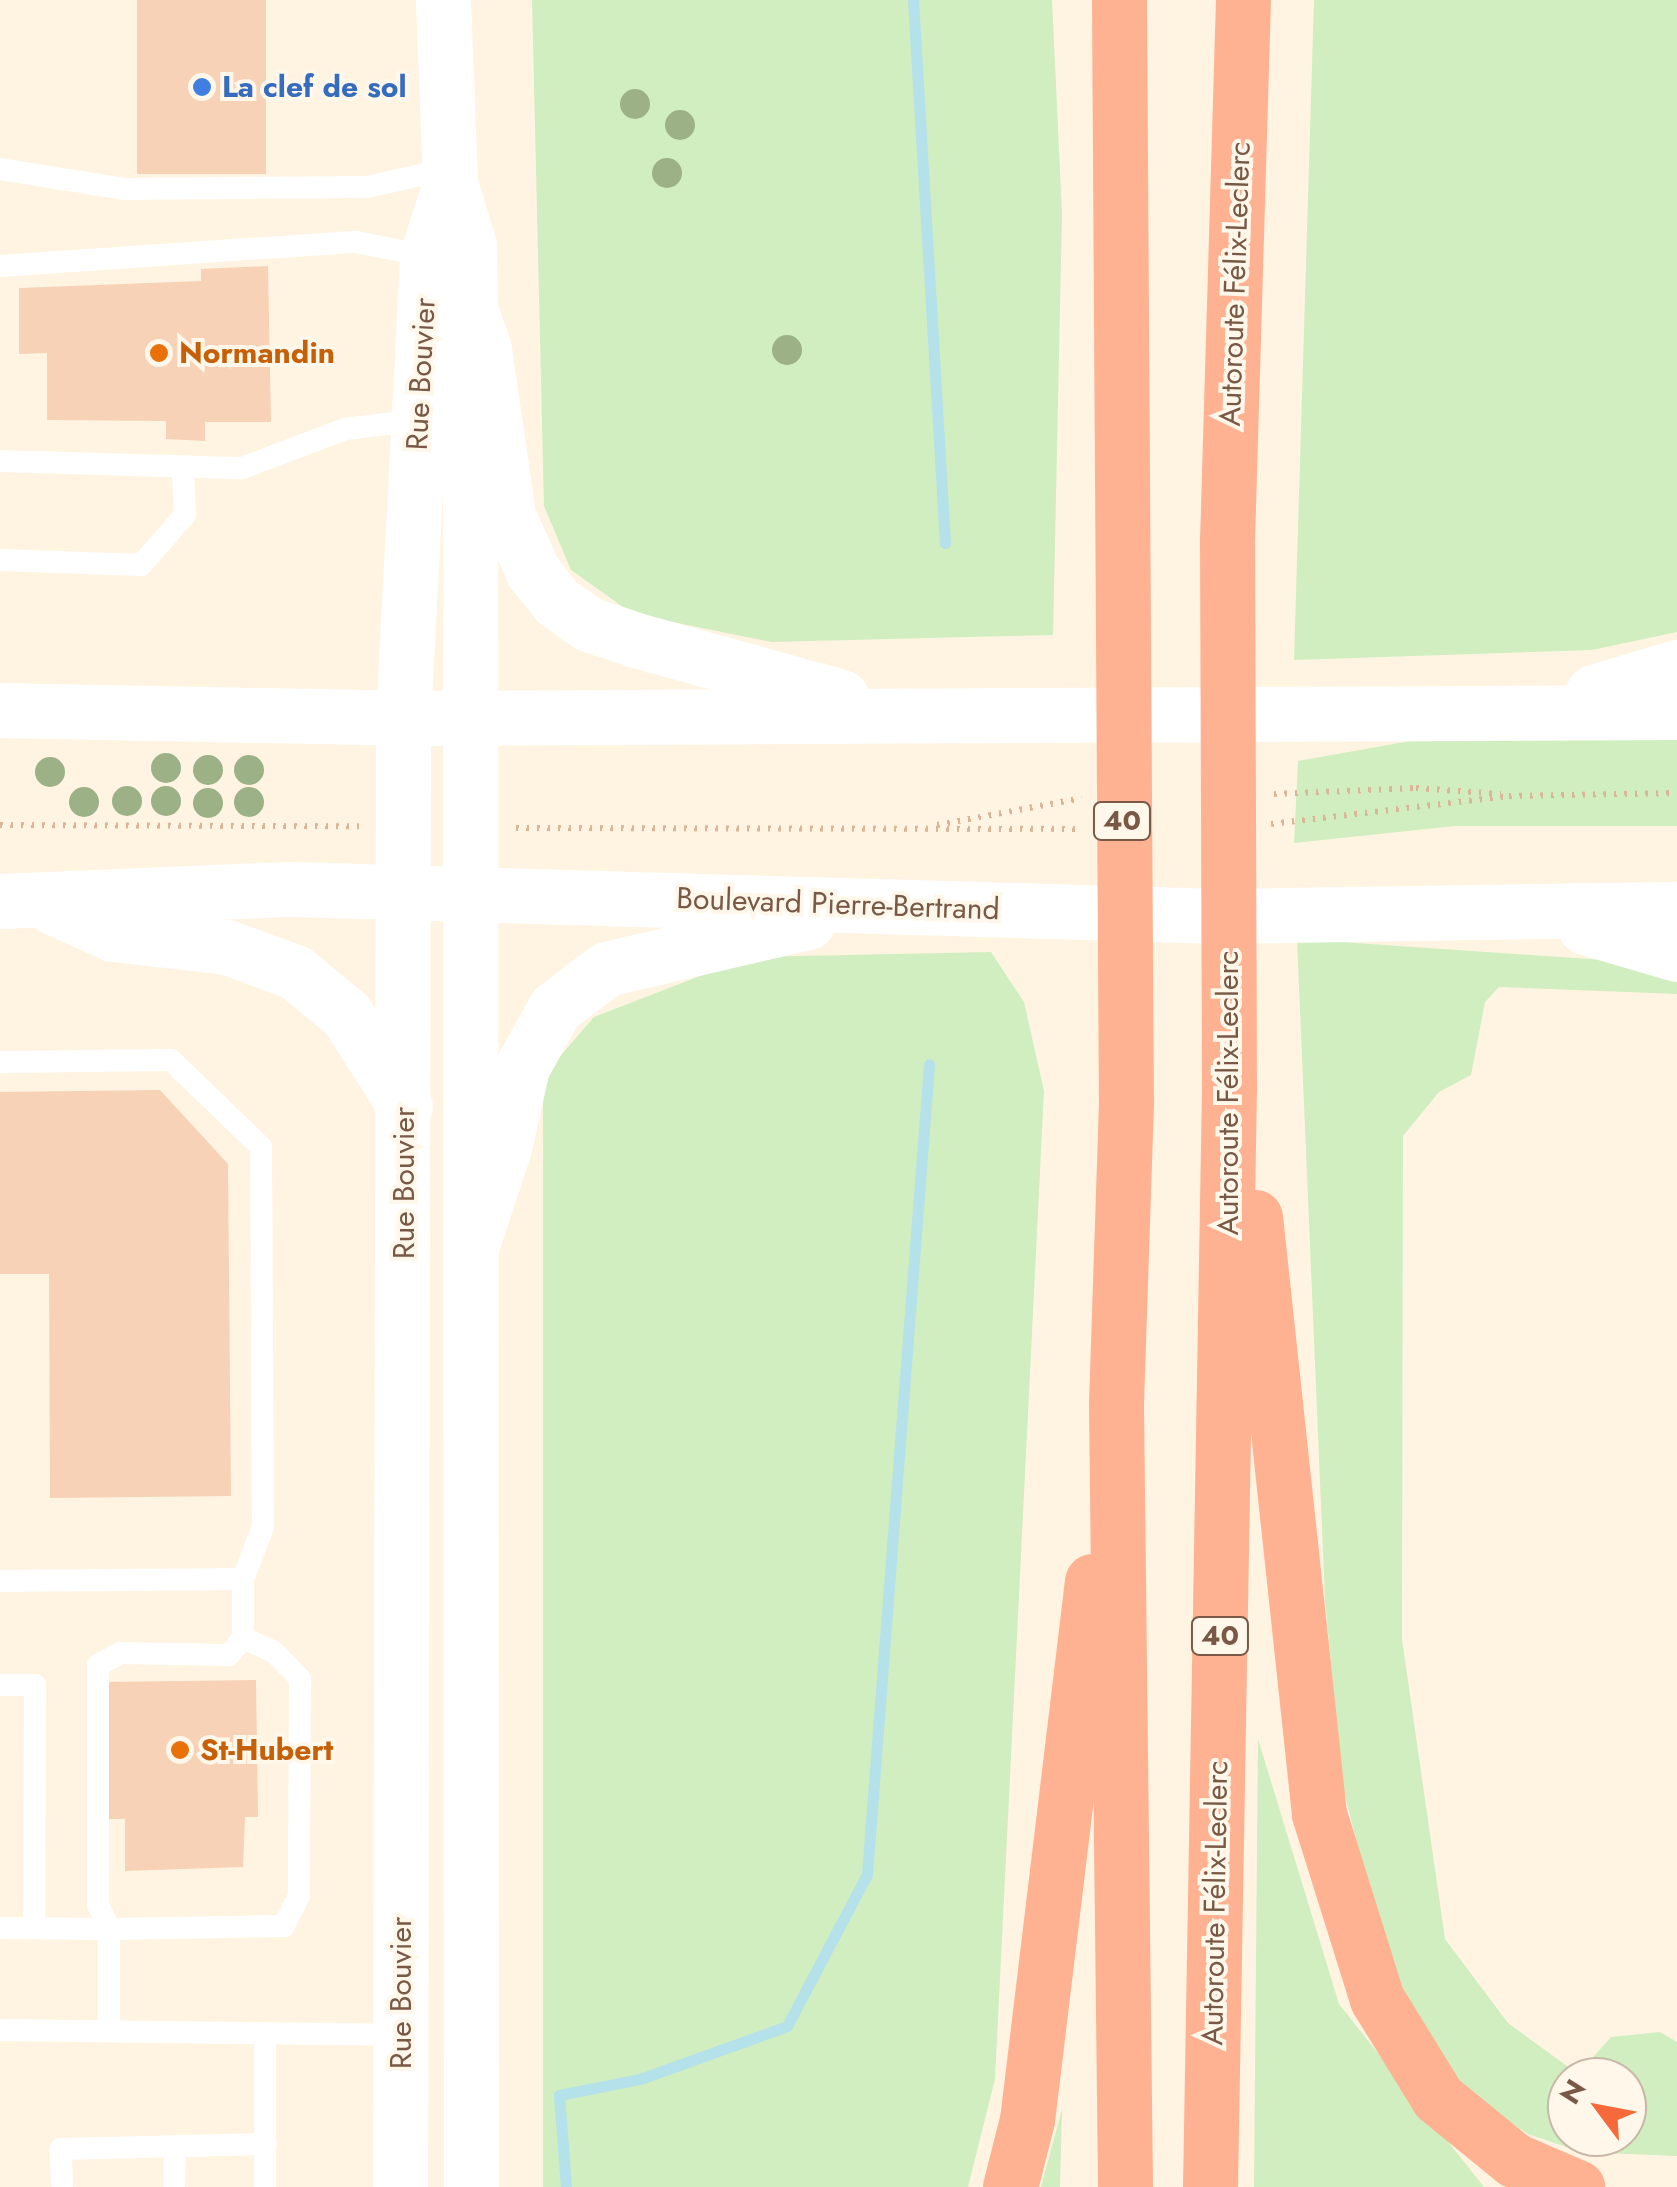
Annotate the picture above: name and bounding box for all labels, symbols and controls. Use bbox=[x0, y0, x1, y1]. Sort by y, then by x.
place label: La clef de sol bbox=[222, 69, 407, 105]
marker: La clef de sol bbox=[191, 76, 213, 98]
street label: Autoroute Félix-Leclerc bbox=[1212, 141, 1258, 427]
street label: Rue Bouvier bbox=[399, 297, 443, 451]
place label: Normandin bbox=[179, 335, 335, 371]
marker: Normandin bbox=[148, 342, 170, 364]
road number: 40 bbox=[1092, 798, 1152, 844]
street label: Boulevard Pierre-Bertrand bbox=[676, 880, 1000, 928]
street label: Autoroute Félix-Leclerc bbox=[1210, 950, 1246, 1236]
street label: Rue Bouvier bbox=[386, 1107, 422, 1259]
road number: 40 bbox=[1190, 1613, 1250, 1659]
place label: St-Hubert bbox=[200, 1732, 333, 1768]
marker: St-Hubert bbox=[169, 1739, 191, 1761]
street label: Autoroute Félix-Leclerc bbox=[1195, 1760, 1235, 2046]
street label: Rue Bouvier bbox=[383, 1917, 419, 2069]
north arrow bbox=[1547, 2057, 1647, 2157]
text: N bbox=[1550, 2072, 1596, 2112]

